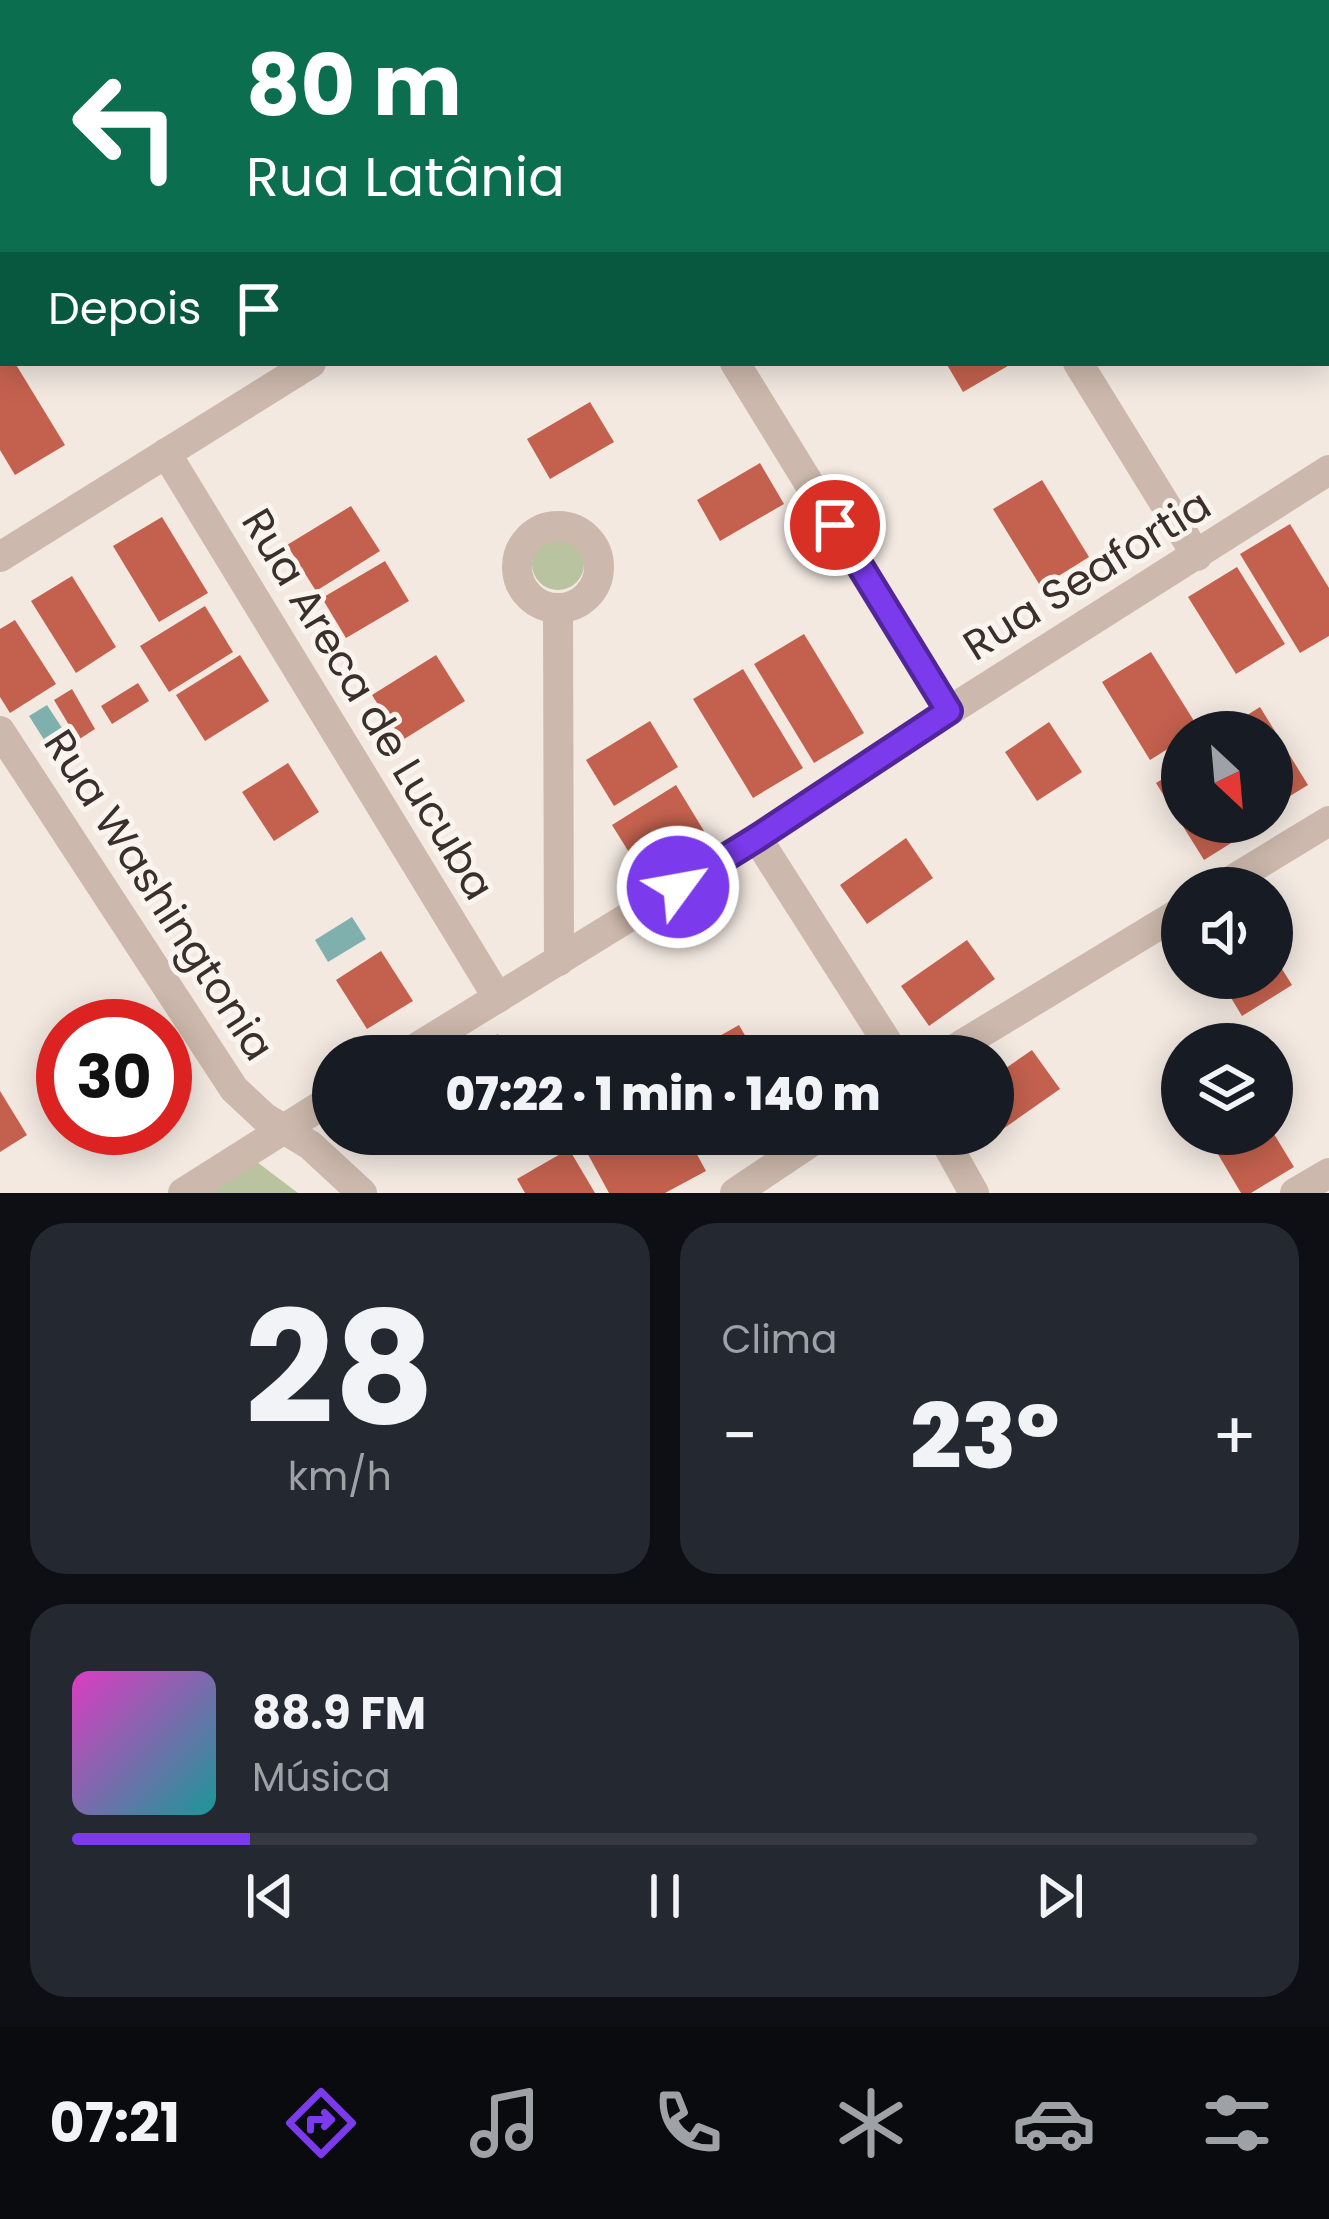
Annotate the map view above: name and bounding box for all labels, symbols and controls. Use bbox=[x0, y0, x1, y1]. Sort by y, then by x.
text: 80 m bbox=[246, 27, 462, 144]
icon: left bbox=[48, 48, 204, 204]
text: Rua Latânia bbox=[246, 139, 565, 215]
icon: arrive bbox=[226, 276, 292, 342]
text: Depois bbox=[48, 277, 202, 340]
pin bbox=[784, 474, 886, 576]
street label: Rua Seafortia bbox=[952, 475, 1222, 675]
icon: arrive bbox=[802, 492, 868, 558]
street label: Rua Areca de Lucuba bbox=[228, 497, 508, 911]
north arrow bbox=[1161, 711, 1293, 843]
map controls bbox=[1161, 711, 1293, 1155]
street label: Rua Washingtonia bbox=[30, 718, 288, 1072]
position arrow bbox=[615, 824, 741, 950]
button: sound bbox=[1161, 867, 1293, 999]
speed limit sign: 30 bbox=[36, 999, 192, 1155]
button: layers bbox=[1161, 1023, 1293, 1155]
text: 07:22 · 1 min · 140 m bbox=[446, 1063, 880, 1126]
text: 28 bbox=[245, 1259, 435, 1478]
text: Clima bbox=[722, 1312, 837, 1367]
text: 23° bbox=[910, 1373, 1060, 1500]
text: − bbox=[722, 1390, 758, 1482]
text: + bbox=[1212, 1390, 1257, 1482]
text: km/h bbox=[288, 1449, 392, 1504]
text: 88.9 FM bbox=[252, 1682, 426, 1745]
text: Música bbox=[252, 1750, 391, 1805]
icon: previous bbox=[237, 1863, 303, 1929]
icon: pause bbox=[632, 1863, 698, 1929]
icon: next bbox=[1027, 1863, 1093, 1929]
icon: directions bbox=[279, 2081, 363, 2165]
icon: music bbox=[463, 2081, 547, 2165]
icon: phone bbox=[646, 2081, 730, 2165]
icon: climate bbox=[829, 2081, 913, 2165]
icon: car bbox=[1012, 2081, 1096, 2165]
icon: filters bbox=[1195, 2081, 1279, 2165]
text: 07:21 bbox=[50, 2085, 180, 2161]

